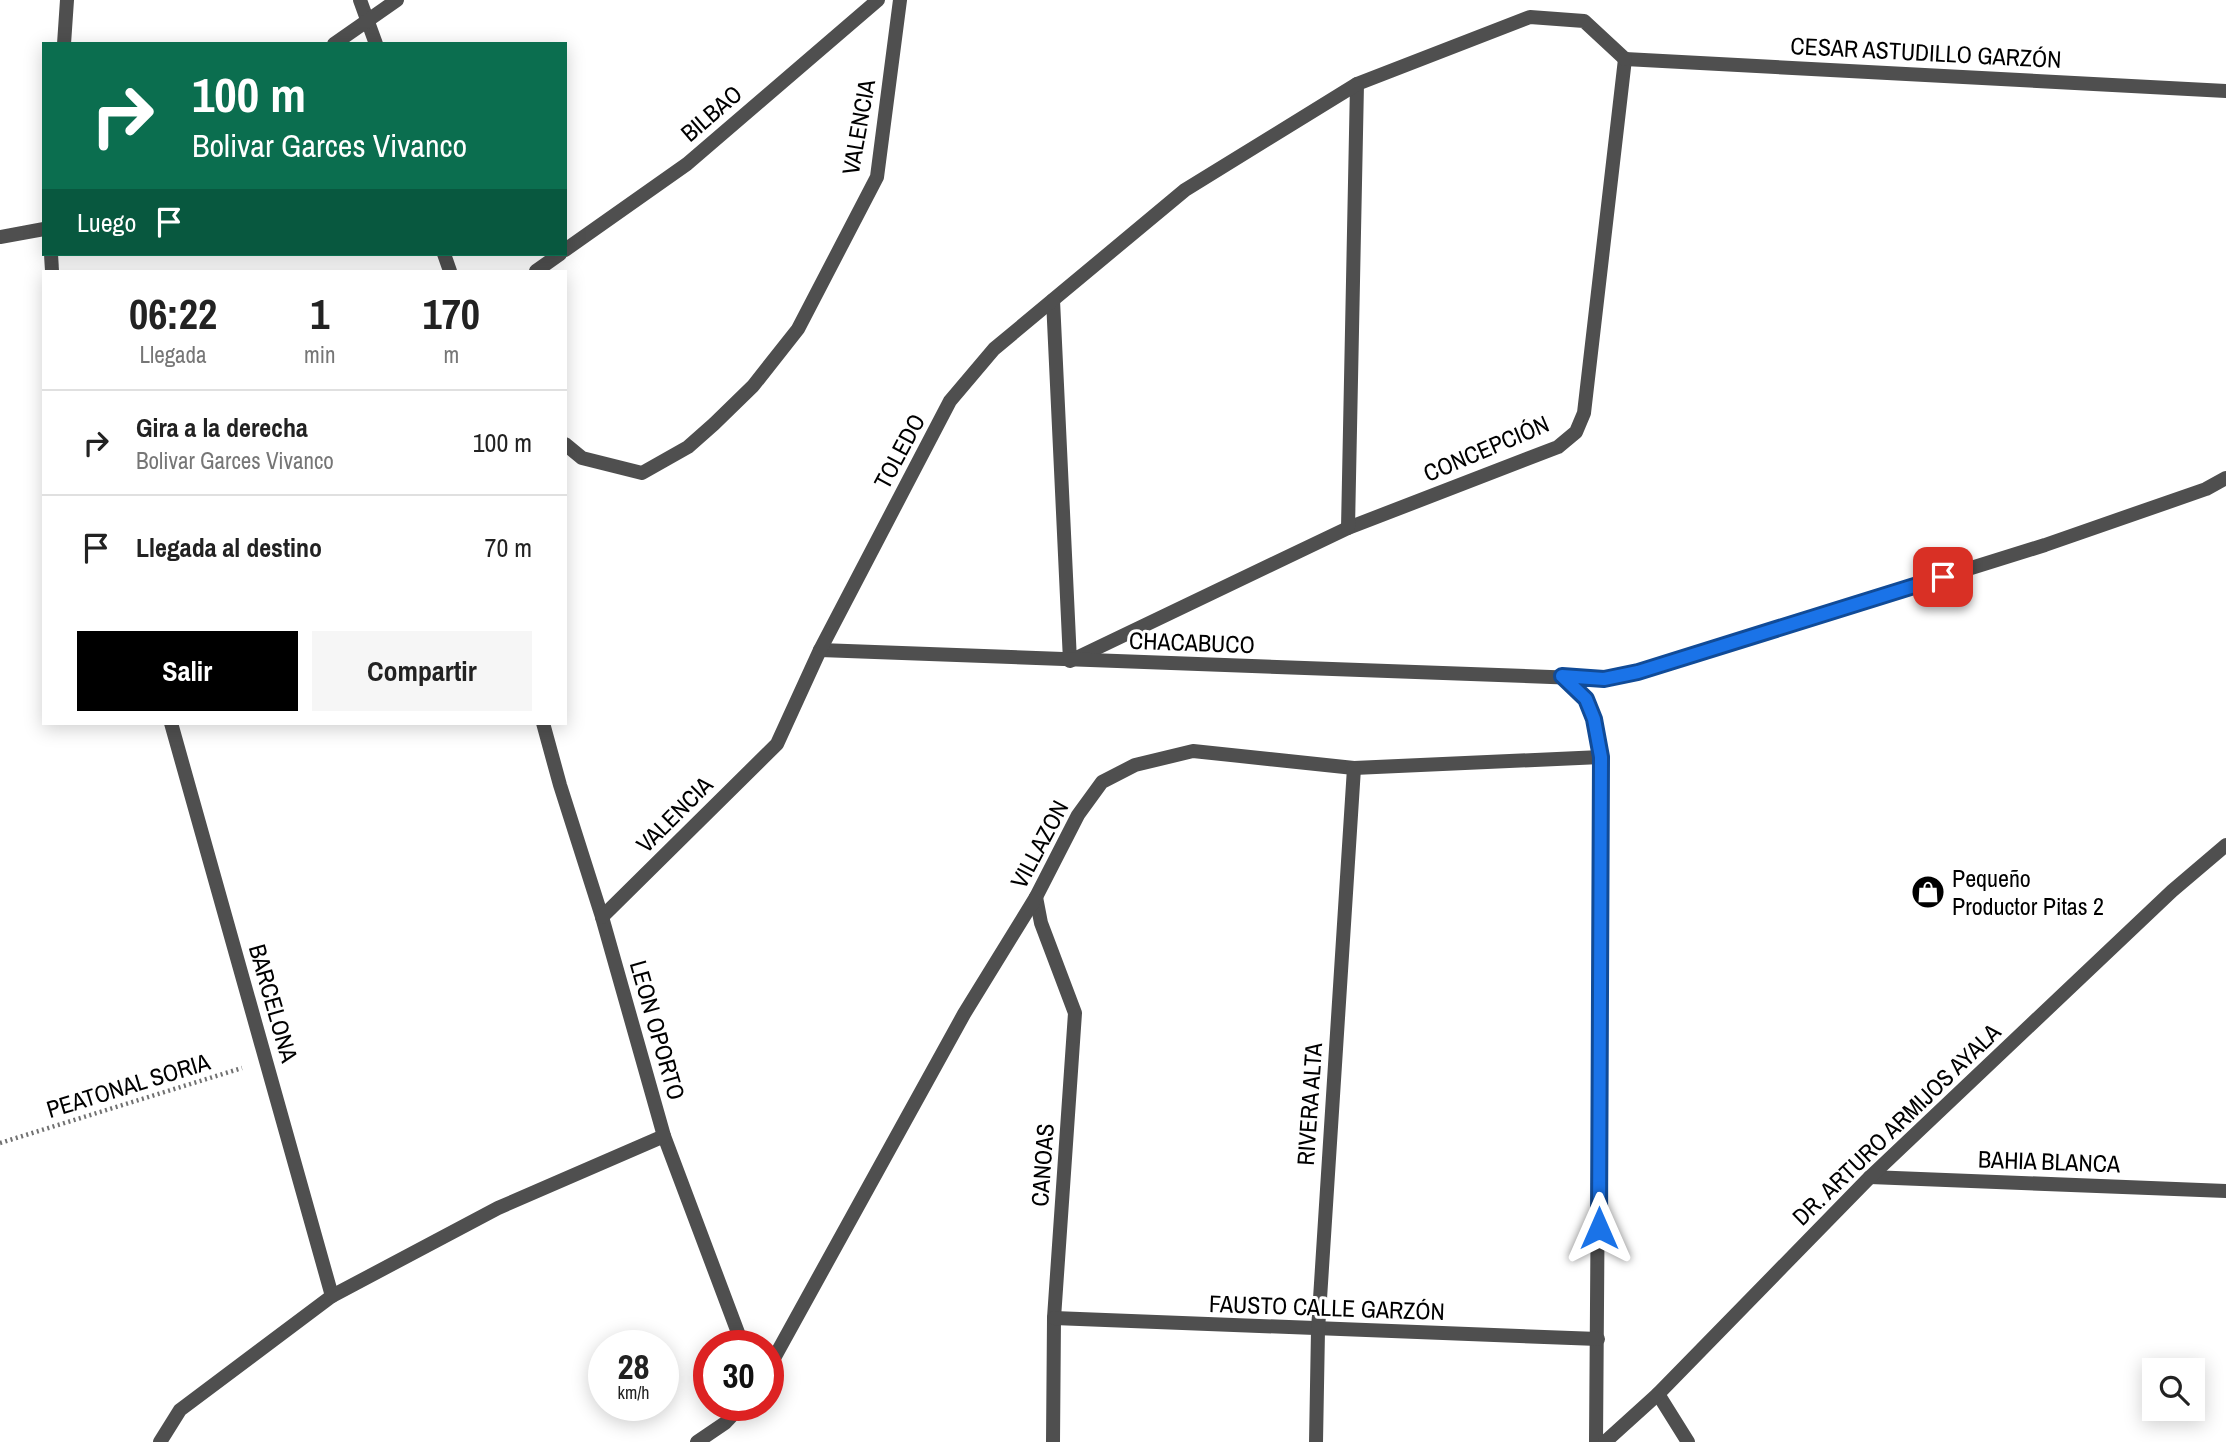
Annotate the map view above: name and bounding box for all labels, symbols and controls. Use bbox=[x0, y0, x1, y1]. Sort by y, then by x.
street label: CESAR ASTUDILLO GARZÓN bbox=[1790, 29, 2062, 75]
text: 100 m bbox=[192, 61, 306, 127]
icon: right bbox=[77, 70, 168, 161]
street label: VALENCIA bbox=[834, 76, 882, 177]
street label: BILBAO bbox=[674, 78, 748, 148]
text: Bolivar Garces Vivanco bbox=[192, 124, 467, 167]
icon: arrive bbox=[150, 203, 188, 241]
text: Luego bbox=[77, 205, 136, 240]
text: 06:22 bbox=[129, 286, 217, 342]
text: 1 bbox=[310, 286, 329, 342]
text: 170 bbox=[423, 286, 480, 342]
text: Llegada bbox=[139, 339, 207, 370]
text: min bbox=[304, 339, 336, 370]
text: m bbox=[443, 339, 459, 370]
street label: CONCEPCIÓN bbox=[1418, 407, 1554, 489]
street label: TOLEDO bbox=[866, 408, 932, 494]
text: Gira a la derecha bbox=[136, 410, 308, 445]
icon: right bbox=[77, 424, 115, 462]
text: 100 m bbox=[473, 425, 532, 460]
text: Bolivar Garces Vivanco bbox=[136, 445, 334, 476]
icon: arrive bbox=[77, 529, 115, 567]
text: Llegada al destino bbox=[136, 530, 322, 565]
text: 70 m bbox=[485, 530, 532, 565]
pin bbox=[1913, 547, 1973, 607]
icon: arrive bbox=[1924, 558, 1962, 596]
street label: CHACABUCO bbox=[1129, 624, 1255, 660]
button: Salir bbox=[77, 631, 298, 711]
button: Compartir bbox=[312, 631, 532, 711]
street label: VALENCIA bbox=[629, 768, 720, 859]
street label: VILLAZON bbox=[1003, 794, 1075, 894]
place label: Pequeño Productor Pitas 2 bbox=[1952, 862, 2104, 922]
shop icon: Pequeño Productor Pitas 2 bbox=[1909, 873, 1947, 911]
street label: BARCELONA bbox=[242, 940, 306, 1067]
street label: LEON OPORTO bbox=[623, 957, 693, 1103]
street label: DR. ARTURO ARMIJOS AYALA bbox=[1785, 1015, 2008, 1232]
street label: RIVERA ALTA bbox=[1289, 1041, 1329, 1166]
street label: PEATONAL SORIA bbox=[42, 1045, 214, 1125]
street label: CANOAS bbox=[1023, 1122, 1061, 1208]
street label: BAHIA BLANCA bbox=[1977, 1143, 2121, 1180]
position arrow bbox=[1562, 1191, 1636, 1265]
street label: FAUSTO CALLE GARZÓN bbox=[1209, 1287, 1445, 1327]
speed limit sign: 30 bbox=[693, 1330, 784, 1421]
text: 28 bbox=[618, 1343, 649, 1390]
map controls bbox=[2142, 1358, 2205, 1421]
button: search bbox=[2142, 1358, 2205, 1421]
text: km/h bbox=[618, 1380, 650, 1405]

